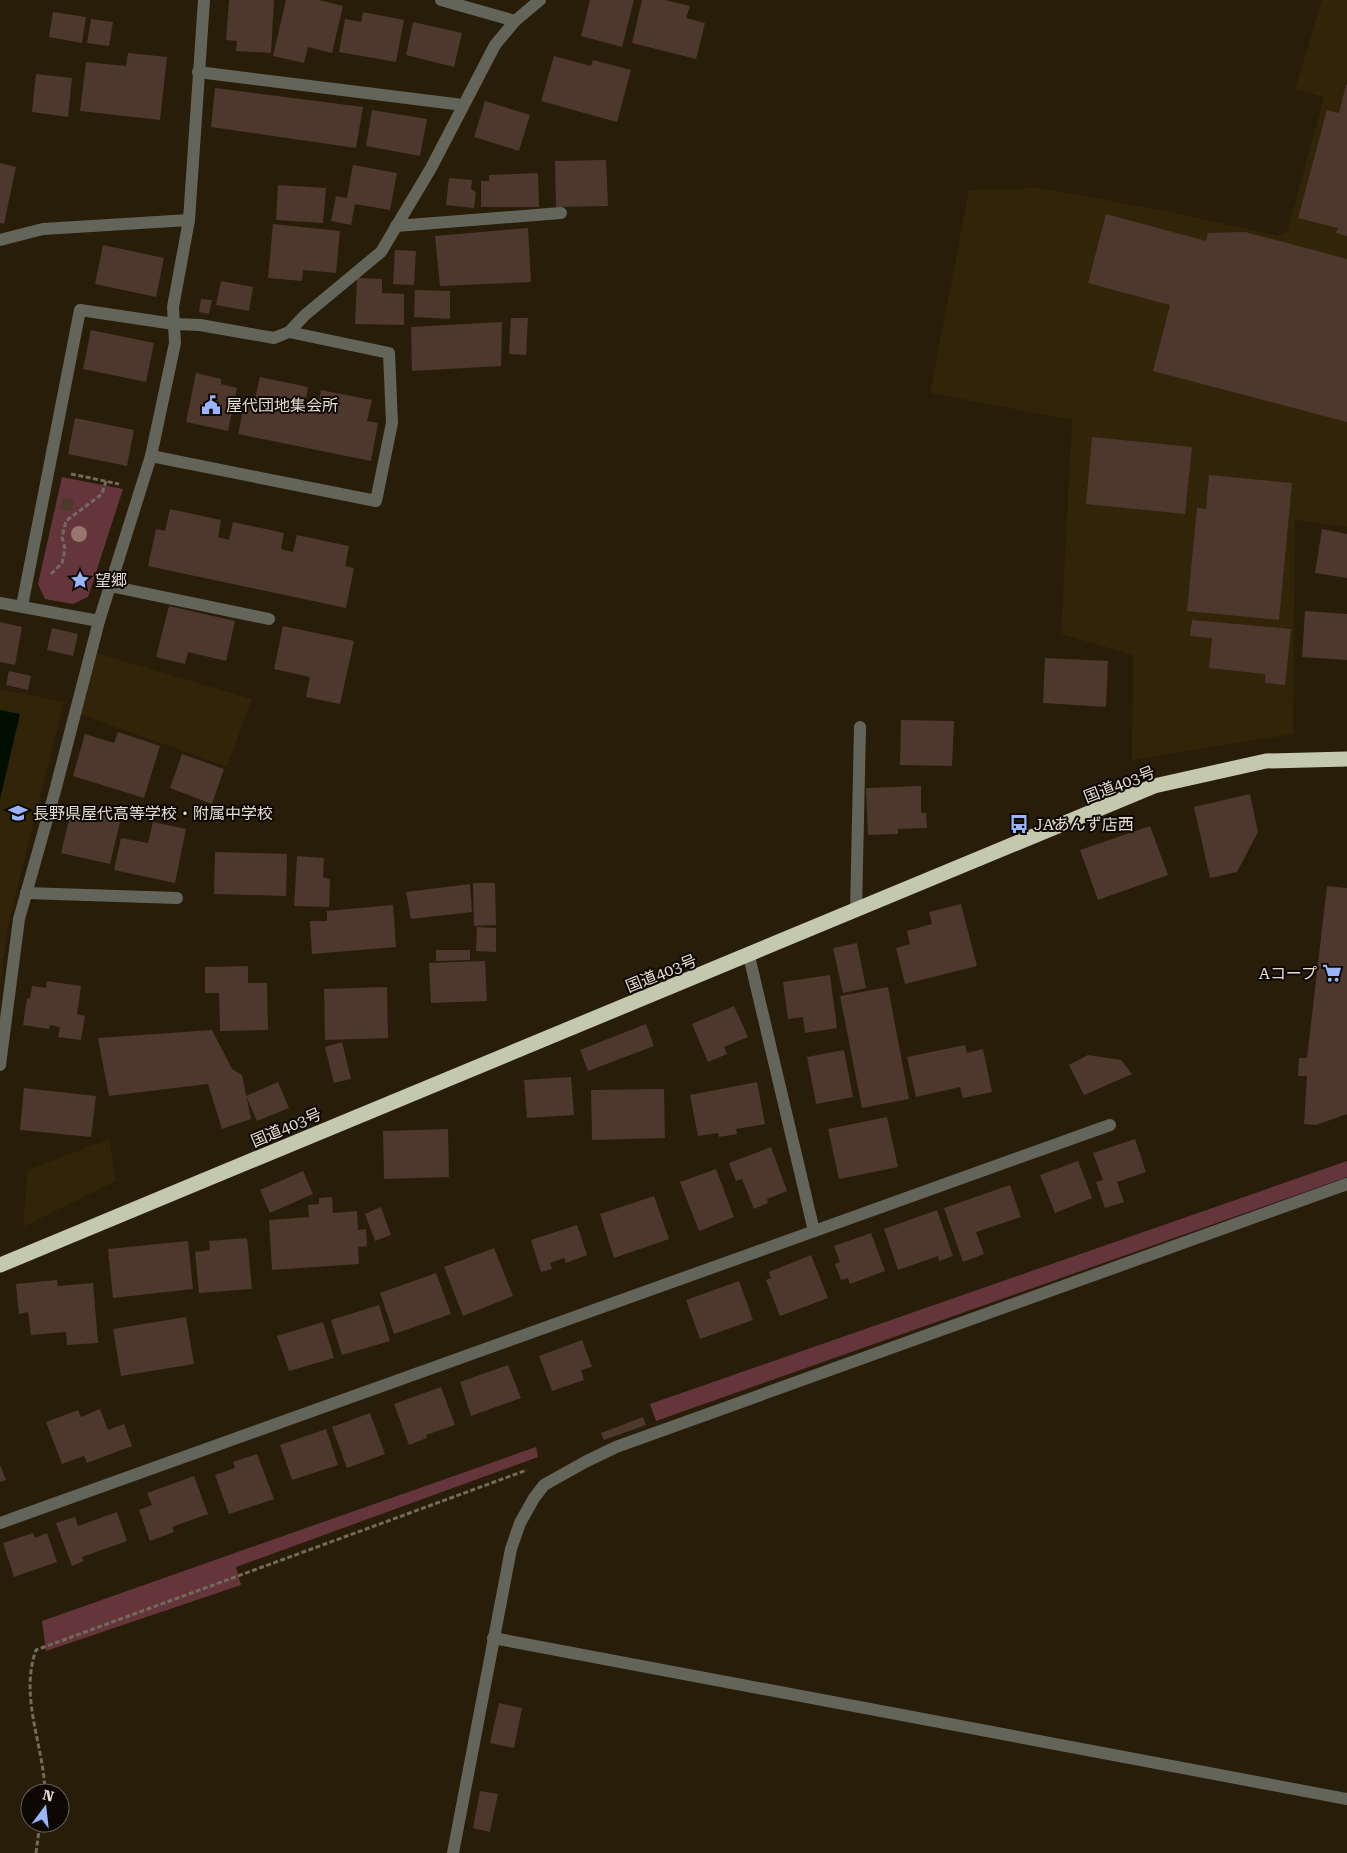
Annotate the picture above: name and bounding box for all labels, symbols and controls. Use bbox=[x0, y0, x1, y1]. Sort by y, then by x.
public building icon: 屋代団地集会所 bbox=[200, 394, 222, 416]
place label: 屋代団地集会所 bbox=[226, 396, 338, 415]
place icon: 望郷 bbox=[69, 569, 91, 591]
place label: 望郷 bbox=[95, 571, 127, 590]
street label: 国道403号 bbox=[1081, 762, 1158, 807]
school or university icon: 長野県屋代高等学校・附属中学校 bbox=[7, 802, 29, 824]
place label: 長野県屋代高等学校・附属中学校 bbox=[33, 804, 273, 823]
bus stop icon: JAあんず店西 bbox=[1008, 813, 1030, 835]
place label: JAあんず店西 bbox=[1034, 815, 1134, 834]
street label: 国道403号 bbox=[623, 951, 699, 996]
supermarket icon: Aコープ bbox=[1321, 962, 1343, 984]
place label: Aコープ bbox=[1259, 964, 1317, 983]
street label: 国道403号 bbox=[248, 1104, 324, 1151]
north arrow bbox=[20, 1783, 70, 1833]
text: N bbox=[41, 1786, 56, 1805]

